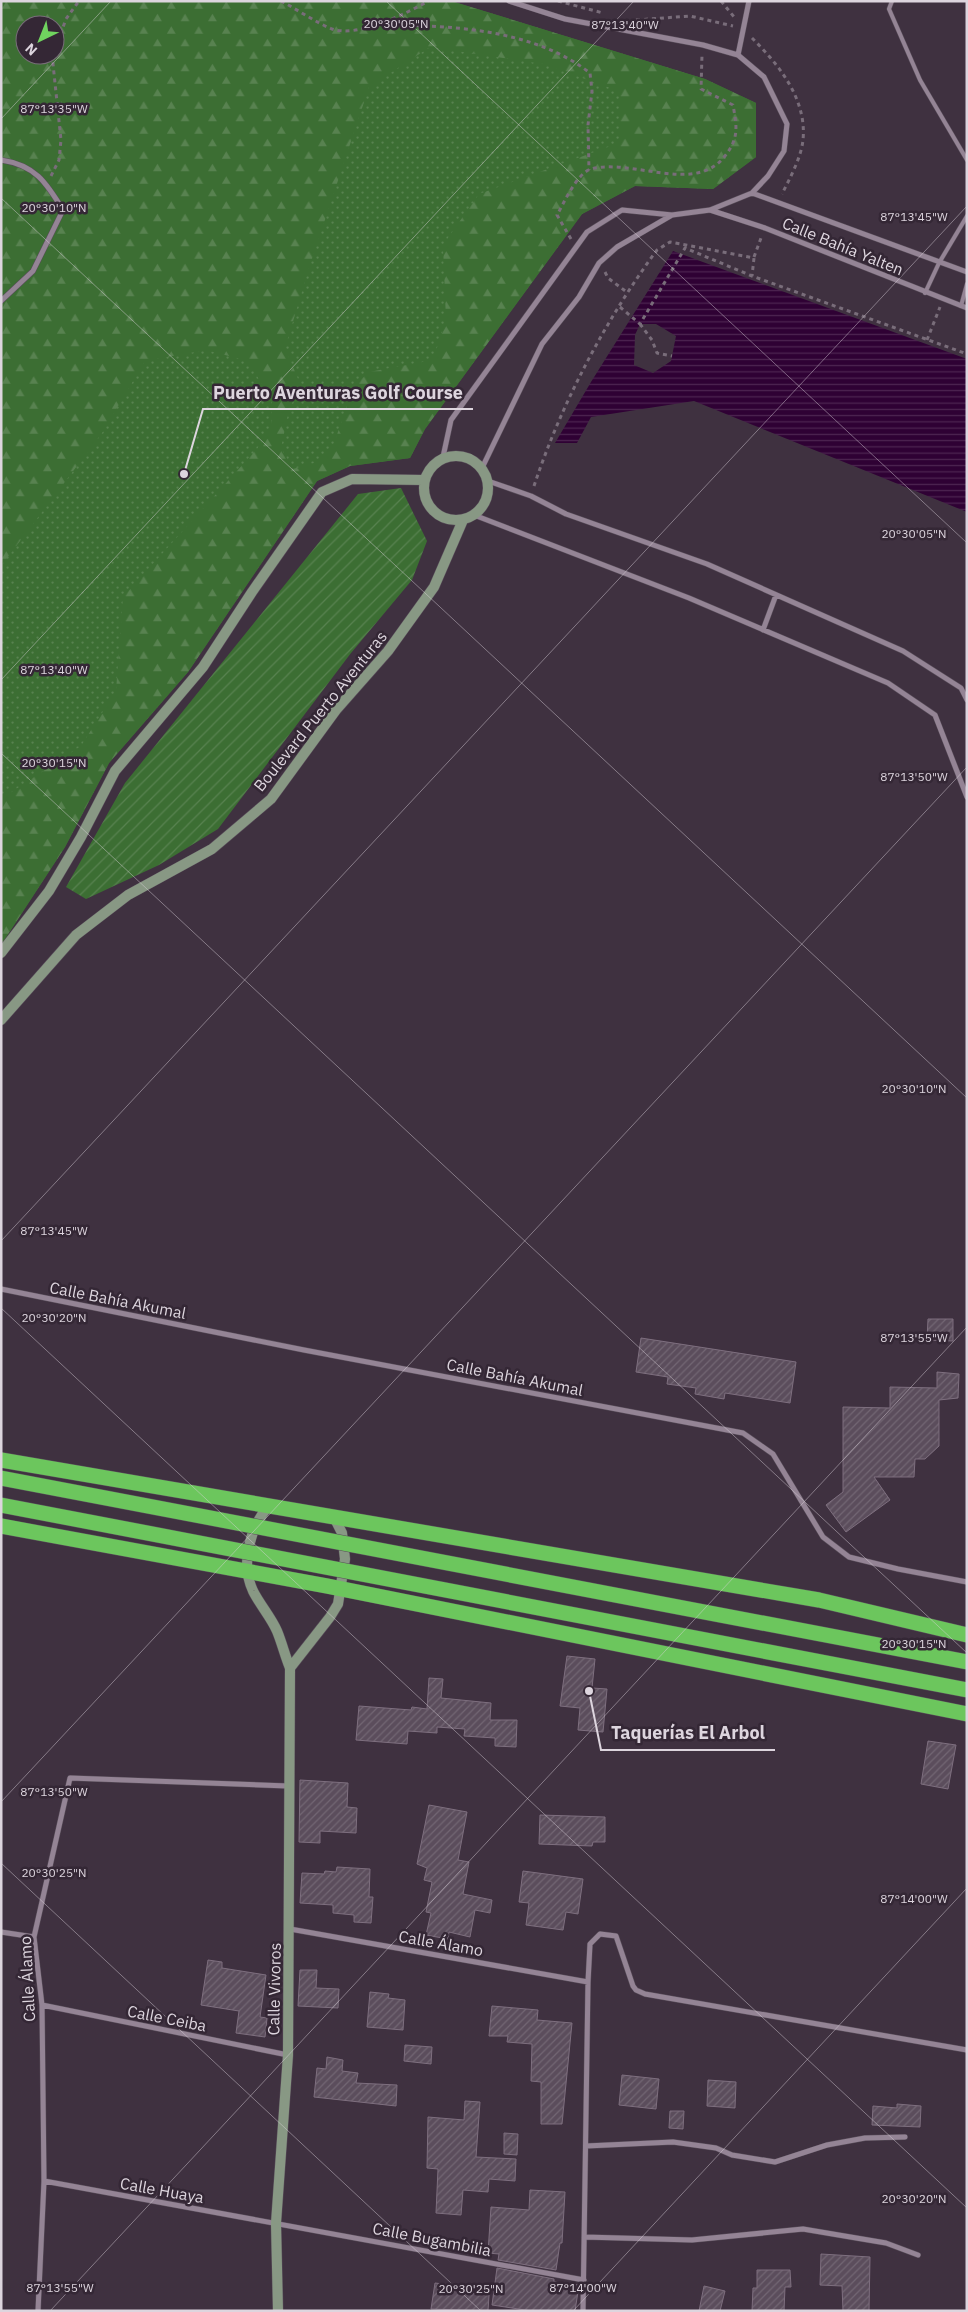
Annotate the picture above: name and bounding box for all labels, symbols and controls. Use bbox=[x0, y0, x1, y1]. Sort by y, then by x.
north arrow bbox=[15, 15, 65, 65]
text: 20°30'05"N bbox=[363, 16, 429, 31]
text: 87°13'40"W bbox=[591, 17, 659, 32]
text: N bbox=[21, 39, 41, 60]
text: 87°13'35"W bbox=[20, 101, 88, 116]
text: 20°30'10"N bbox=[21, 200, 87, 215]
text: 87°13'45"W bbox=[880, 209, 948, 224]
street label: Calle Bahía Yalten bbox=[779, 213, 907, 279]
callout: Puerto Aventuras Golf Course bbox=[203, 376, 473, 409]
text: Puerto Aventuras Golf Course bbox=[213, 381, 463, 404]
text: 20°30'05"N bbox=[881, 526, 947, 541]
street label: Boulevard Puerto Aventuras bbox=[249, 627, 391, 795]
text: 87°13'40"W bbox=[20, 662, 88, 677]
text: 20°30'15"N bbox=[21, 755, 87, 770]
text: 87°13'50"W bbox=[880, 769, 948, 784]
text: 20°30'10"N bbox=[881, 1081, 947, 1096]
text: 87°13'45"W bbox=[20, 1223, 88, 1238]
street label: Calle Bahía Akumal bbox=[48, 1277, 188, 1323]
text: 20°30'20"N bbox=[21, 1310, 87, 1325]
text: 87°13'55"W bbox=[880, 1330, 948, 1345]
street label: Calle Bahía Akumal bbox=[445, 1354, 585, 1400]
text: 20°30'15"N bbox=[881, 1636, 947, 1651]
callout: Taquerías El Arbol bbox=[601, 1717, 775, 1750]
text: Taquerías El Arbol bbox=[611, 1721, 766, 1744]
text: 87°13'50"W bbox=[20, 1784, 88, 1799]
text: 20°30'25"N bbox=[21, 1865, 87, 1880]
text: 87°14'00"W bbox=[880, 1891, 948, 1906]
street label: Calle Álamo bbox=[397, 1925, 485, 1960]
street label: Calle Álamo bbox=[14, 1936, 39, 2022]
street label: Calle Vivoros bbox=[263, 1943, 285, 2035]
street label: Calle Ceiba bbox=[126, 2001, 209, 2036]
street label: Calle Huaya bbox=[118, 2173, 206, 2207]
text: 20°30'20"N bbox=[881, 2191, 947, 2206]
street label: Calle Bugambilia bbox=[371, 2218, 493, 2260]
text: 87°13'55"W bbox=[26, 2280, 94, 2295]
text: 87°14'00"W bbox=[549, 2280, 617, 2295]
text: 20°30'25"N bbox=[438, 2281, 504, 2296]

